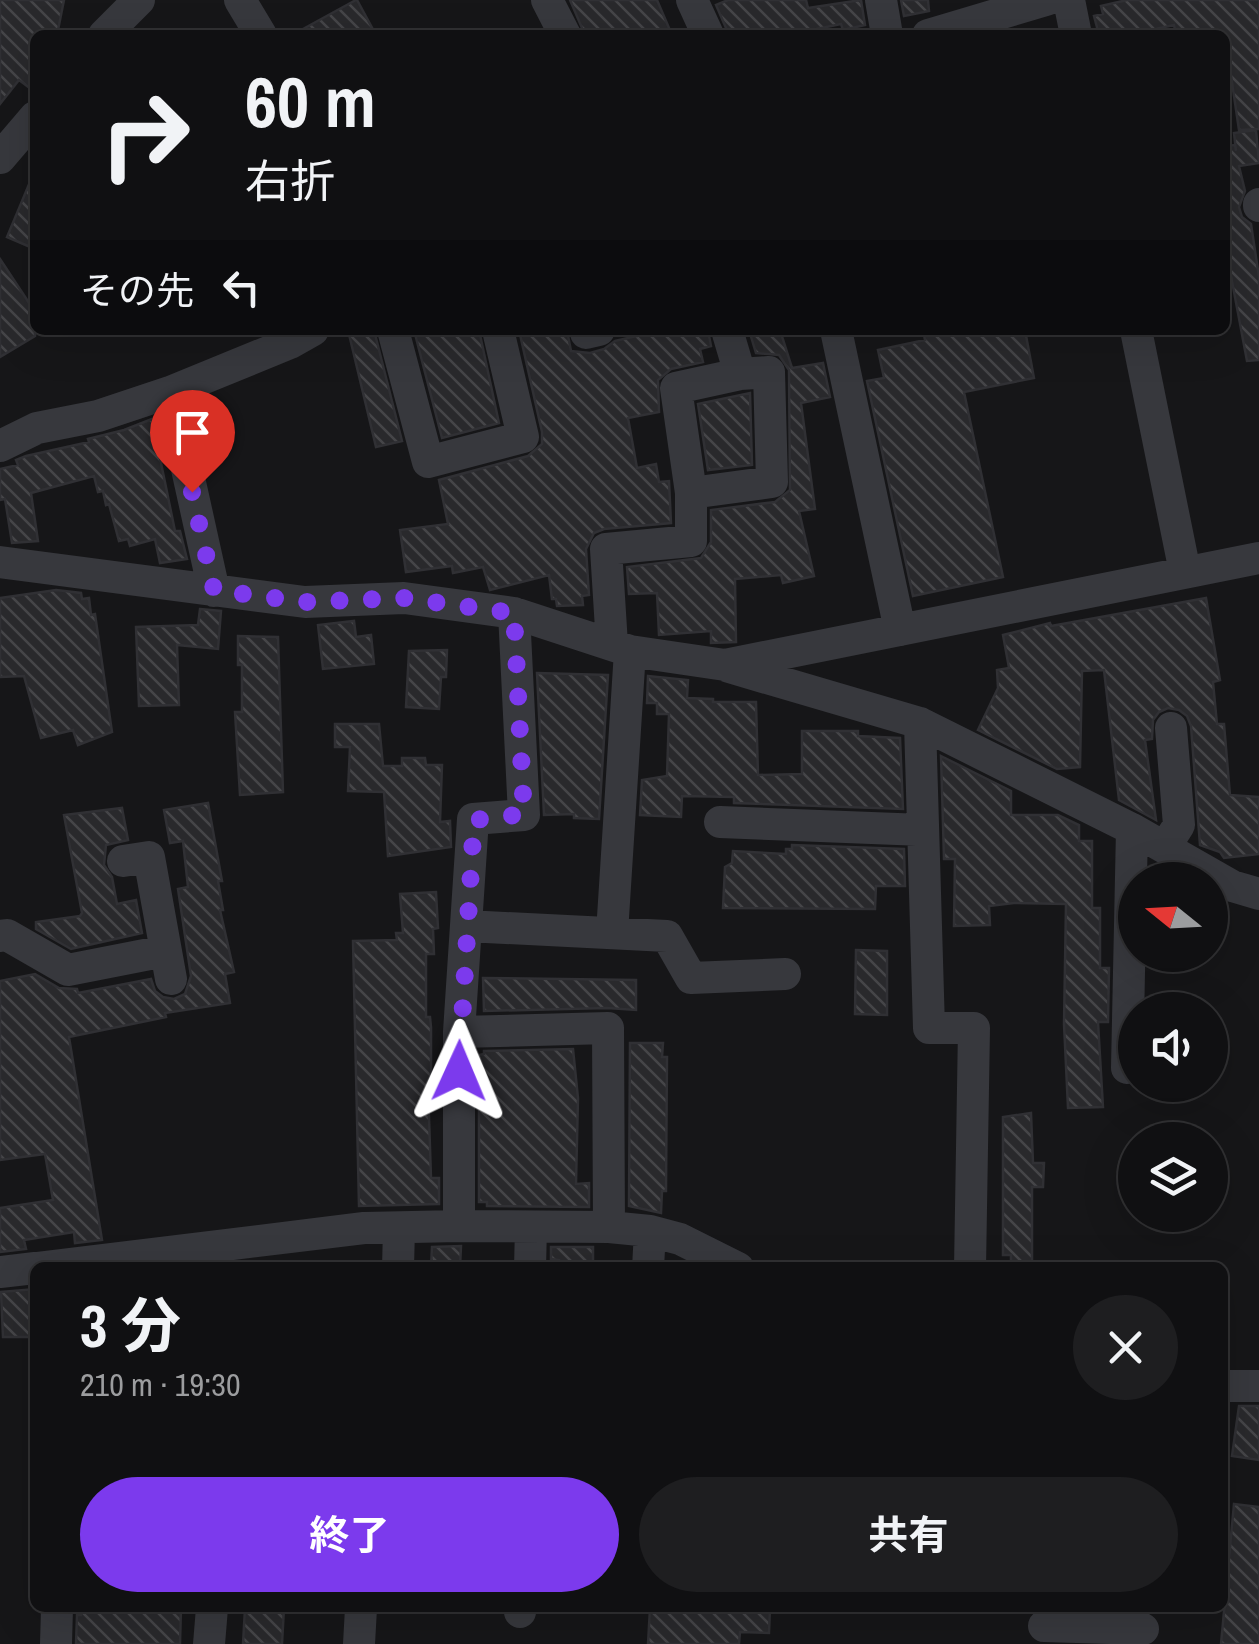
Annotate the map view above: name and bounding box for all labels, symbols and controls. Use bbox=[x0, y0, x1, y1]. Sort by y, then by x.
text: 60 m bbox=[245, 55, 376, 149]
icon: right bbox=[80, 70, 210, 200]
text: 右折 bbox=[245, 150, 335, 211]
icon: left bbox=[214, 260, 269, 315]
text: その先 bbox=[80, 265, 194, 316]
pin bbox=[150, 390, 235, 493]
icon: arrive bbox=[165, 405, 220, 460]
north arrow bbox=[1118, 862, 1228, 972]
map controls bbox=[1118, 862, 1228, 1232]
button: sound bbox=[1118, 992, 1228, 1102]
position arrow bbox=[407, 1019, 511, 1123]
button: layers bbox=[1118, 1122, 1228, 1232]
text: 3 分 bbox=[80, 1285, 181, 1366]
button: close bbox=[1073, 1295, 1178, 1400]
text: 210 m · 19:30 bbox=[80, 1363, 240, 1406]
button: 終了 bbox=[80, 1477, 619, 1592]
button: 共有 bbox=[639, 1477, 1178, 1592]

